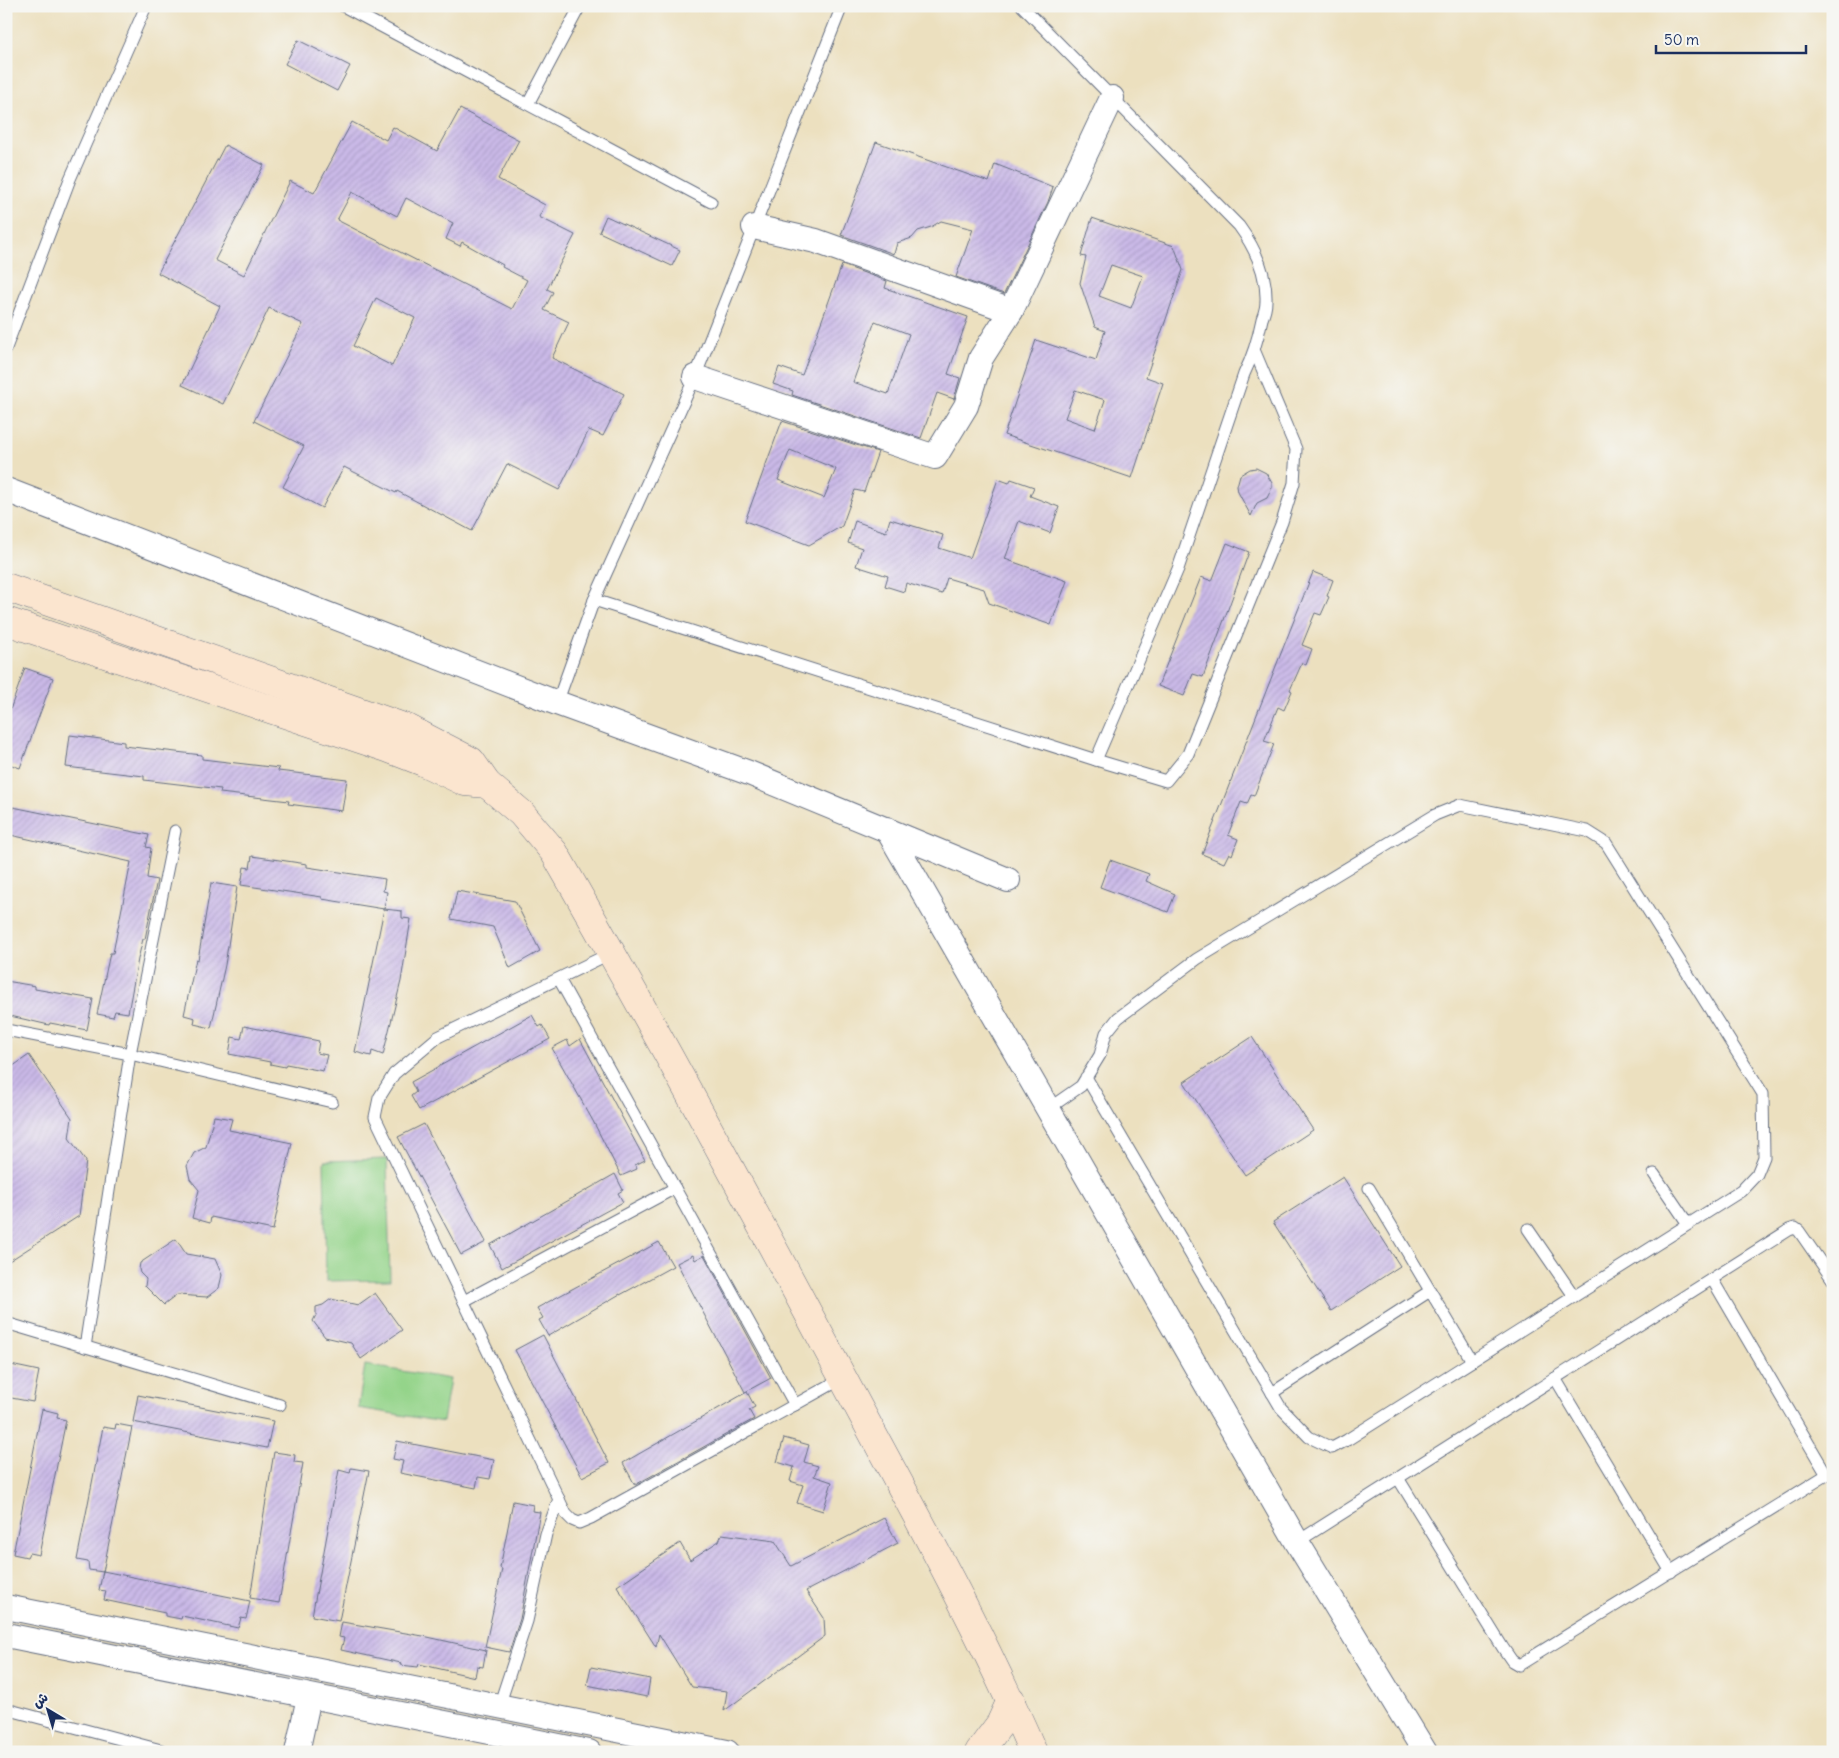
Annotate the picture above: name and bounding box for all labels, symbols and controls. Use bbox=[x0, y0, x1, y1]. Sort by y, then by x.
scale bar bbox=[1656, 22, 1806, 54]
text: 50 m bbox=[1664, 30, 1699, 49]
north arrow bbox=[22, 1686, 72, 1736]
text: ش bbox=[28, 1688, 52, 1712]

